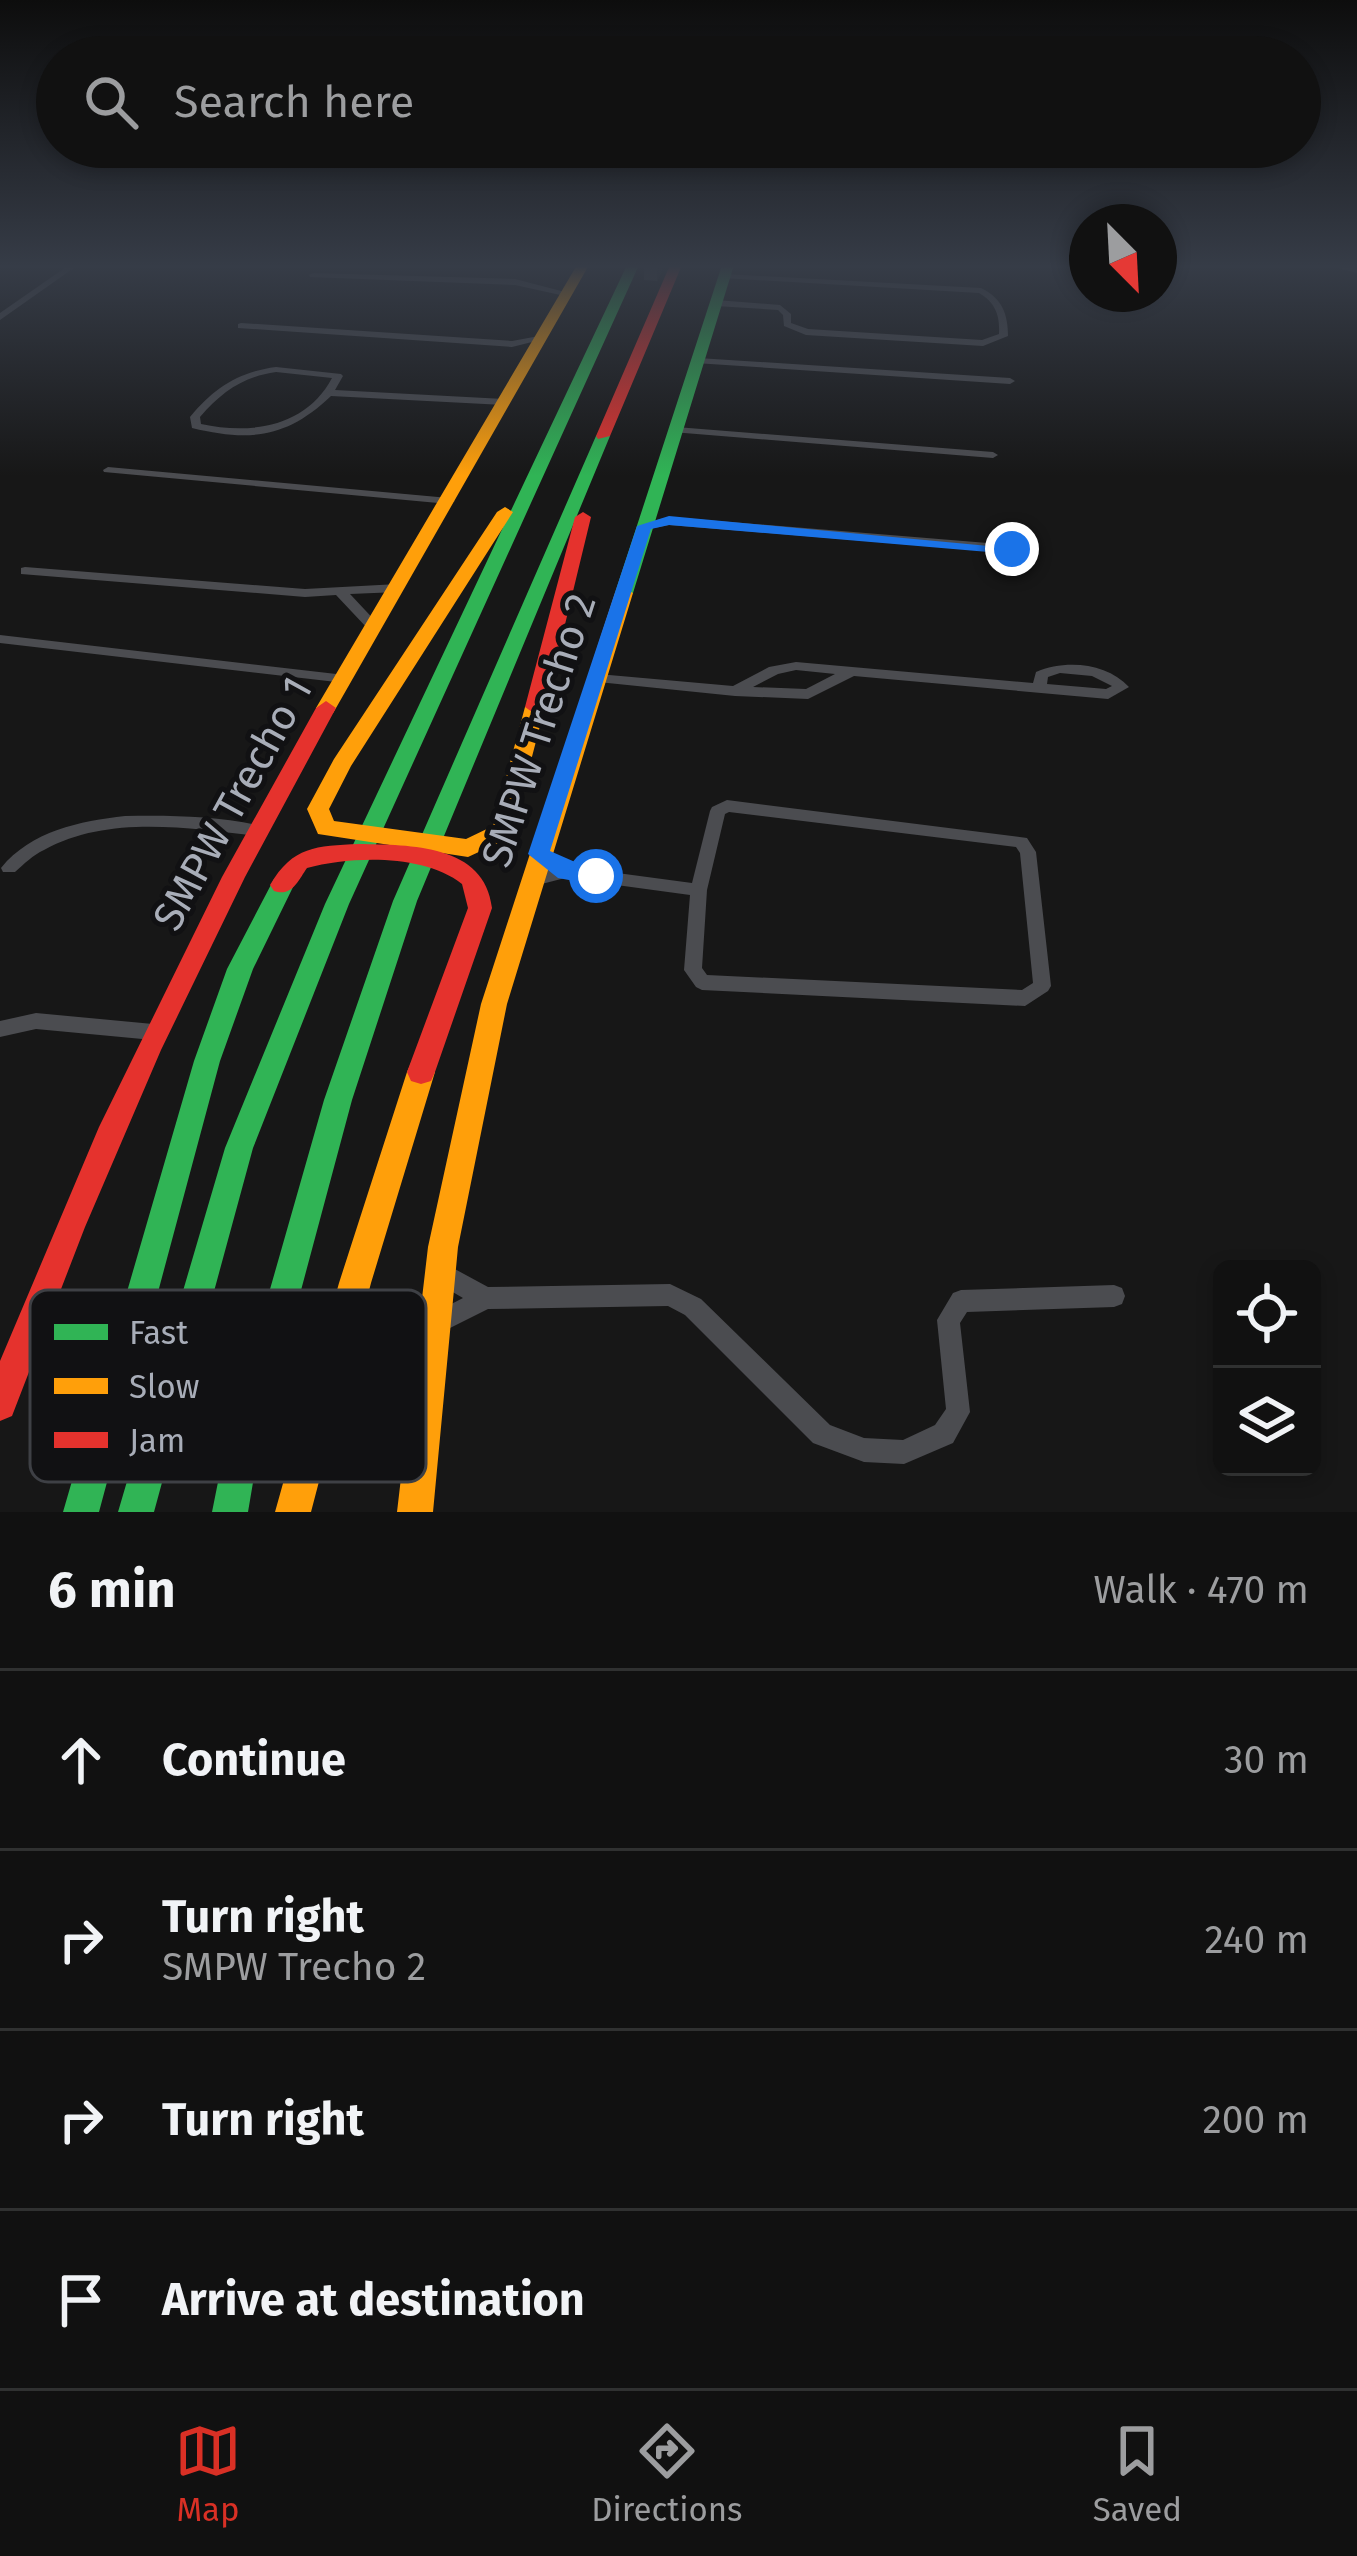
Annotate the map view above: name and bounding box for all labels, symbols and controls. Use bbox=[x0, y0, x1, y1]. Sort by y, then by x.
search box bbox=[36, 36, 1321, 168]
icon: search bbox=[78, 69, 144, 135]
text: Search here bbox=[174, 75, 414, 129]
north arrow bbox=[1069, 204, 1177, 312]
route end bbox=[985, 522, 1039, 576]
street label: SMPW Trecho 2 bbox=[471, 587, 607, 873]
street label: SMPW Trecho 1 bbox=[143, 668, 323, 939]
route start bbox=[569, 849, 623, 903]
map controls bbox=[1213, 1260, 1321, 1476]
button: locate bbox=[1213, 1260, 1321, 1368]
legend bbox=[30, 1290, 426, 1482]
text: Fast bbox=[129, 1313, 188, 1353]
text: Slow bbox=[129, 1367, 199, 1407]
button: layers bbox=[1213, 1368, 1321, 1476]
text: Jam bbox=[129, 1421, 185, 1461]
text: 6 min bbox=[48, 1559, 176, 1621]
text: Walk · 470 m bbox=[1094, 1567, 1309, 1613]
icon: ahead bbox=[48, 1727, 114, 1793]
text: Continue bbox=[162, 1733, 346, 1787]
text: 30 m bbox=[1224, 1737, 1309, 1783]
text: Turn right bbox=[162, 1890, 364, 1944]
icon: right bbox=[48, 1907, 114, 1973]
text: 240 m bbox=[1204, 1917, 1309, 1963]
text: SMPW Trecho 2 bbox=[162, 1944, 426, 1990]
icon: right bbox=[48, 2087, 114, 2153]
text: Turn right bbox=[162, 2093, 364, 2147]
text: 200 m bbox=[1202, 2097, 1309, 2143]
icon: arrive bbox=[48, 2267, 114, 2333]
text: Arrive at destination bbox=[162, 2273, 585, 2327]
tab: Map bbox=[175, 2418, 241, 2530]
tab: Directions bbox=[591, 2418, 743, 2530]
tab: Saved bbox=[1093, 2418, 1182, 2530]

